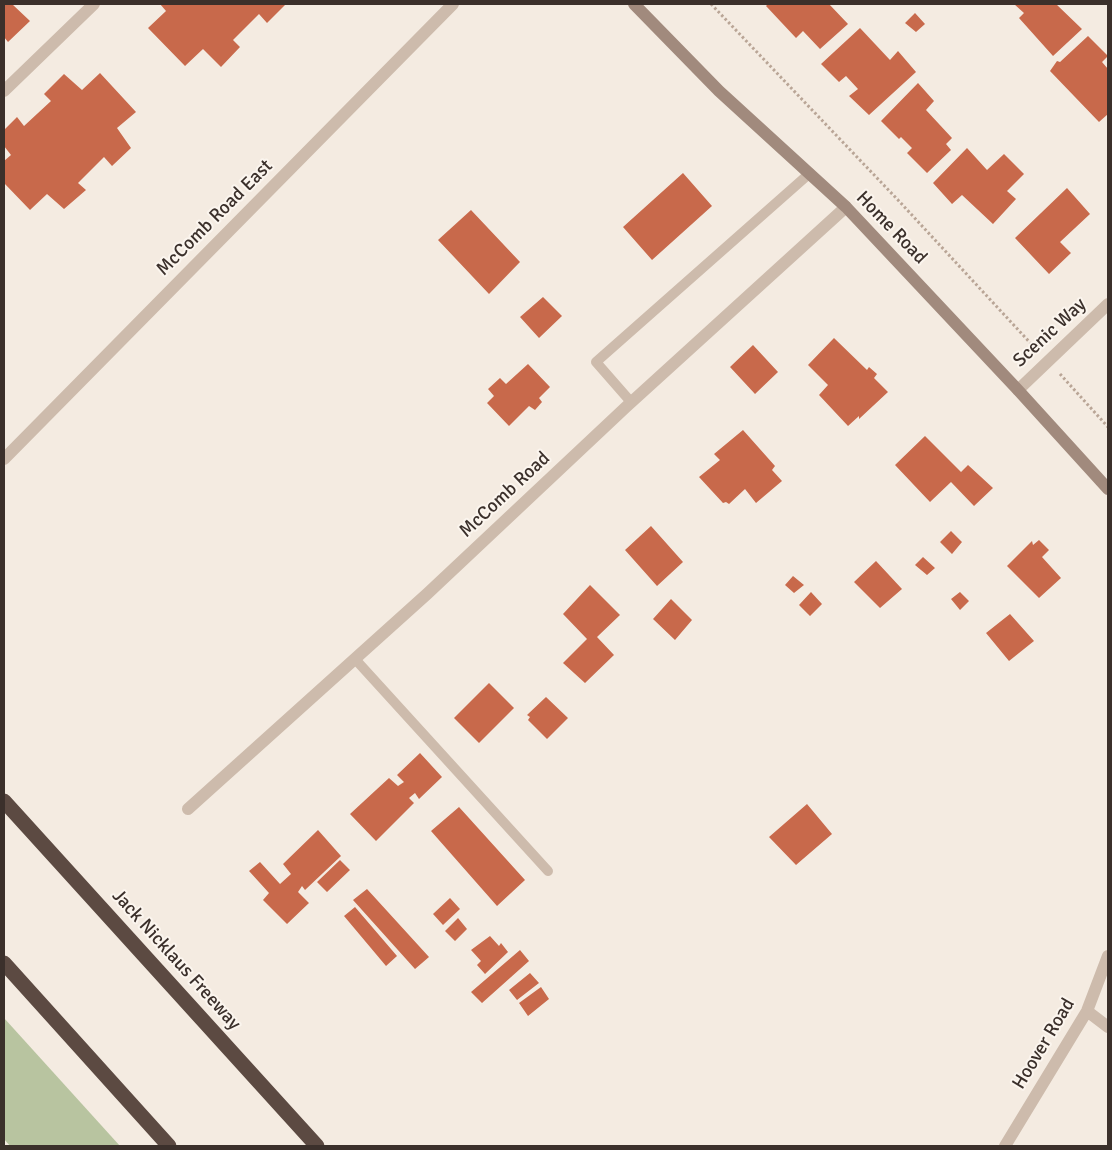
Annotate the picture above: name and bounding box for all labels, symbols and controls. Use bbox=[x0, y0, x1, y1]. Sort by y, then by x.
street label: McComb Road East bbox=[152, 155, 278, 281]
street label: Home Road bbox=[851, 187, 931, 269]
street label: Scenic Way bbox=[1009, 294, 1091, 372]
street label: McComb Road bbox=[455, 447, 555, 543]
street label: Jack Nicklaus Freeway bbox=[107, 885, 245, 1035]
street label: Hoover Road bbox=[1008, 994, 1080, 1094]

